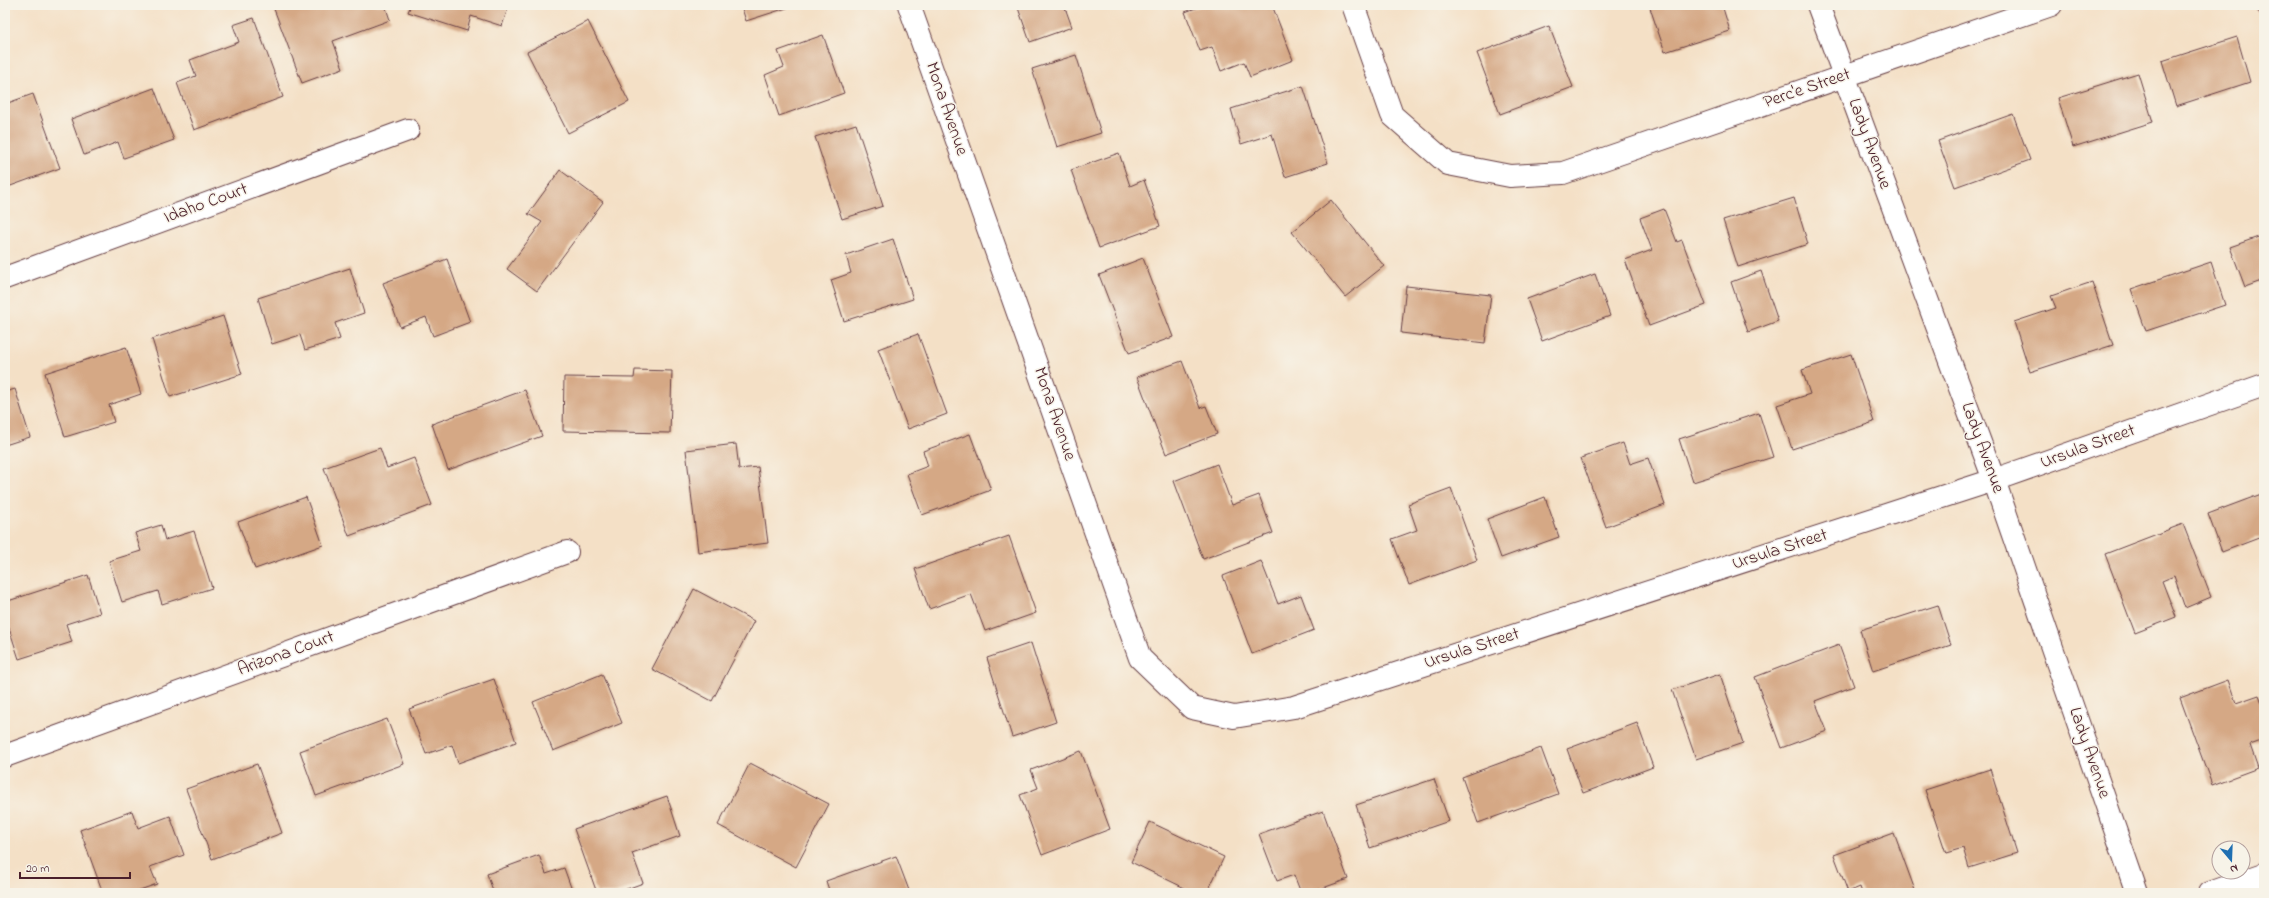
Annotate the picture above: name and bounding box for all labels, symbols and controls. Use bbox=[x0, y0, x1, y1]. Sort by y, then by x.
street label: Mona Avenue bbox=[918, 59, 974, 160]
street label: Perc'e Street bbox=[1760, 62, 1854, 116]
street label: Lady Avenue bbox=[1841, 95, 1898, 194]
street label: Idaho Court bbox=[160, 177, 252, 231]
street label: Mona Avenue bbox=[1026, 364, 1082, 465]
street label: Lady Avenue bbox=[1954, 399, 2011, 498]
street label: Ursula Street bbox=[2037, 418, 2139, 476]
street label: Ursula Street bbox=[1729, 522, 1831, 578]
street label: Ursula Street bbox=[1421, 621, 1523, 677]
street label: Arizona Court bbox=[234, 625, 338, 683]
street label: Lady Avenue bbox=[2061, 704, 2117, 803]
north arrow bbox=[2211, 840, 2251, 880]
scale bar bbox=[20, 854, 130, 880]
text: 20 m bbox=[26, 860, 49, 878]
text: N bbox=[2228, 860, 2240, 877]

